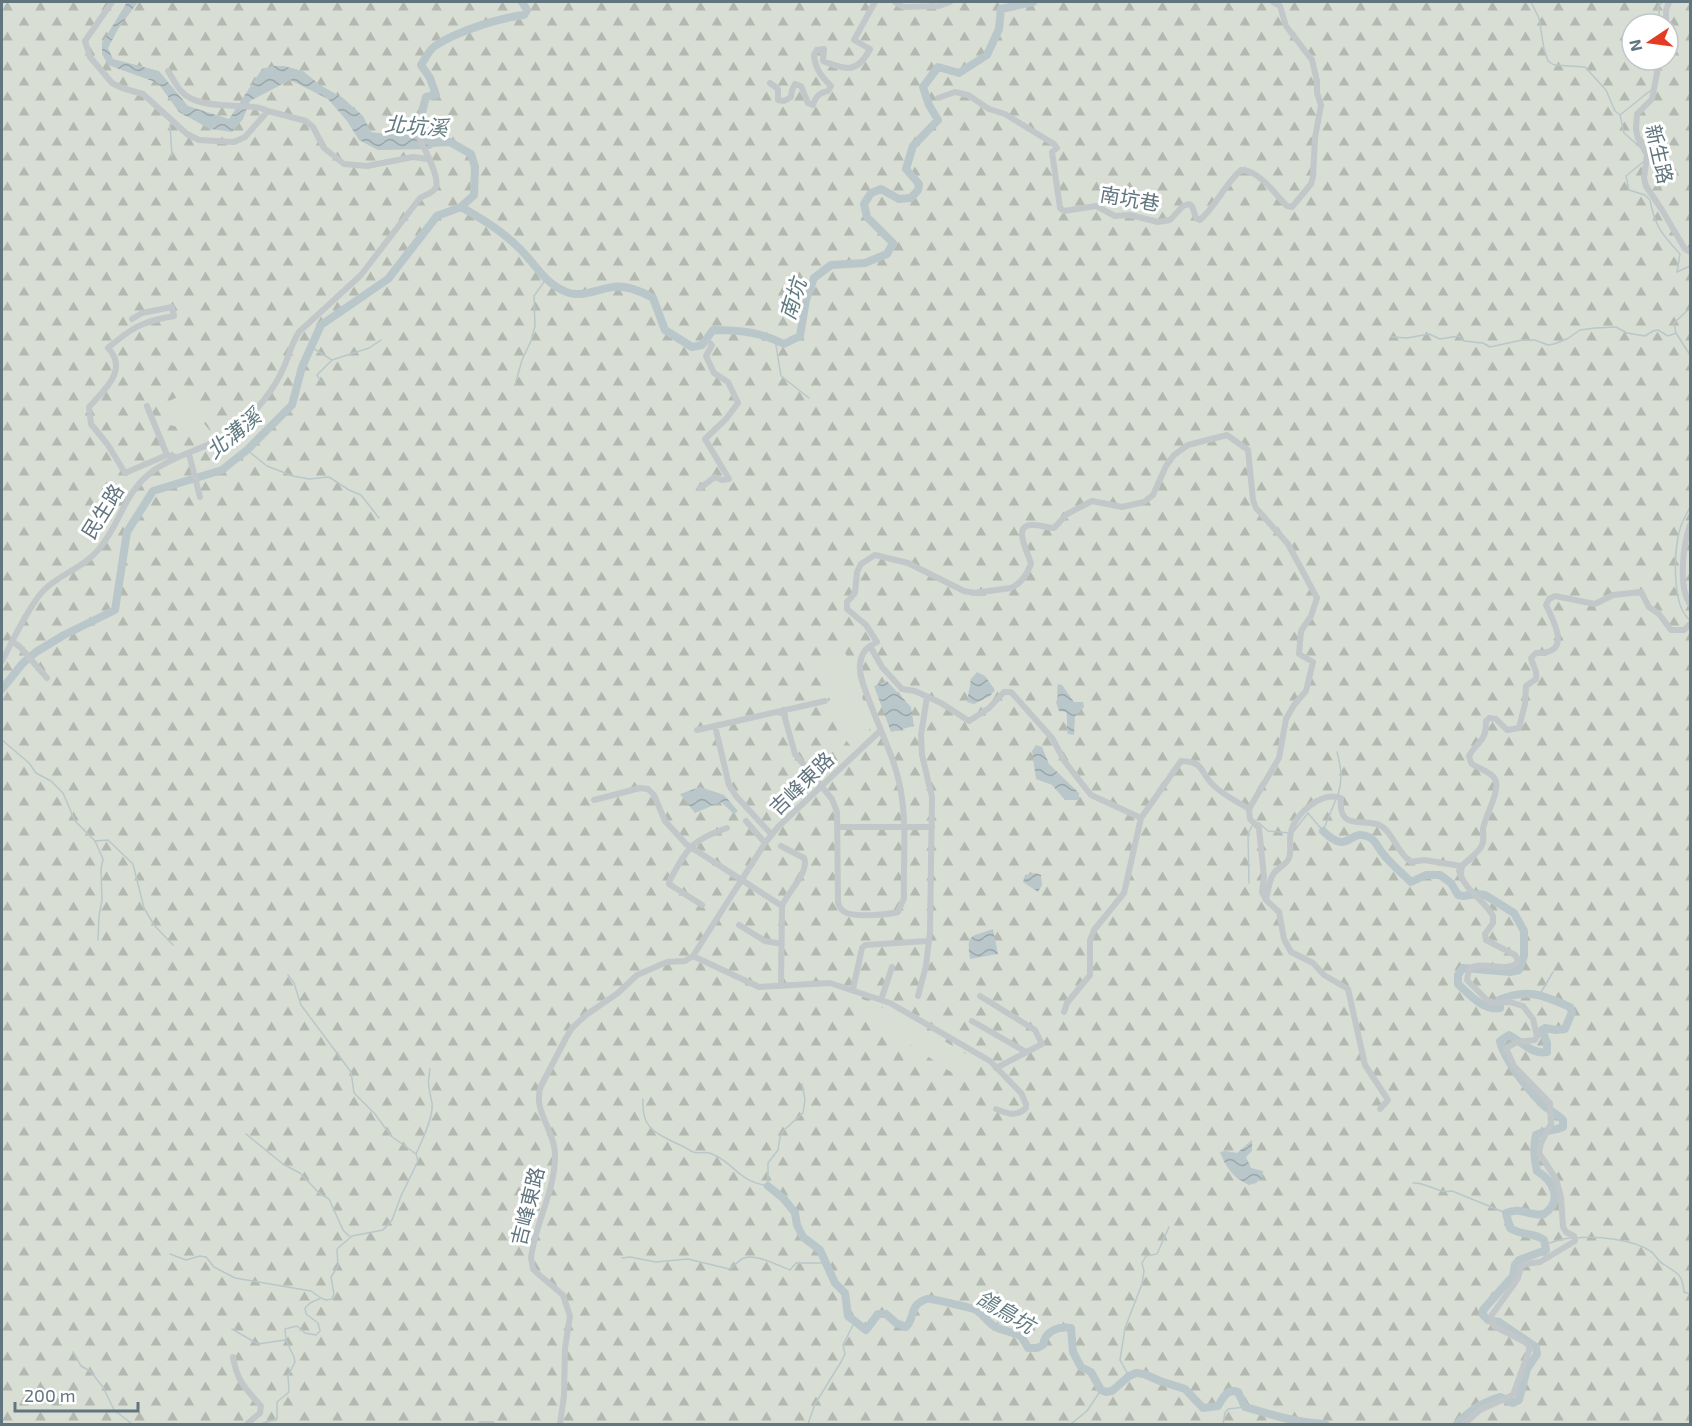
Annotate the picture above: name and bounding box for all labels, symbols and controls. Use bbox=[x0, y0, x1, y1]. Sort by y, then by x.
north arrow bbox=[1620, 12, 1680, 72]
text: N bbox=[1624, 38, 1645, 53]
water label: 北坑溪 bbox=[384, 110, 451, 140]
street label: 新生路 bbox=[1642, 122, 1678, 186]
street label: 南坑巷 bbox=[1098, 181, 1162, 215]
water label: 南坑 bbox=[774, 272, 811, 323]
water label: 北溝溪 bbox=[201, 401, 267, 463]
street label: 民生路 bbox=[76, 479, 128, 543]
street label: 吉峰東路 bbox=[764, 747, 838, 819]
street label: 吉峰東路 bbox=[506, 1164, 548, 1248]
water label: 鴿鳥坑 bbox=[972, 1284, 1042, 1339]
scale bar bbox=[15, 1375, 138, 1413]
text: 200 m bbox=[24, 1384, 76, 1406]

